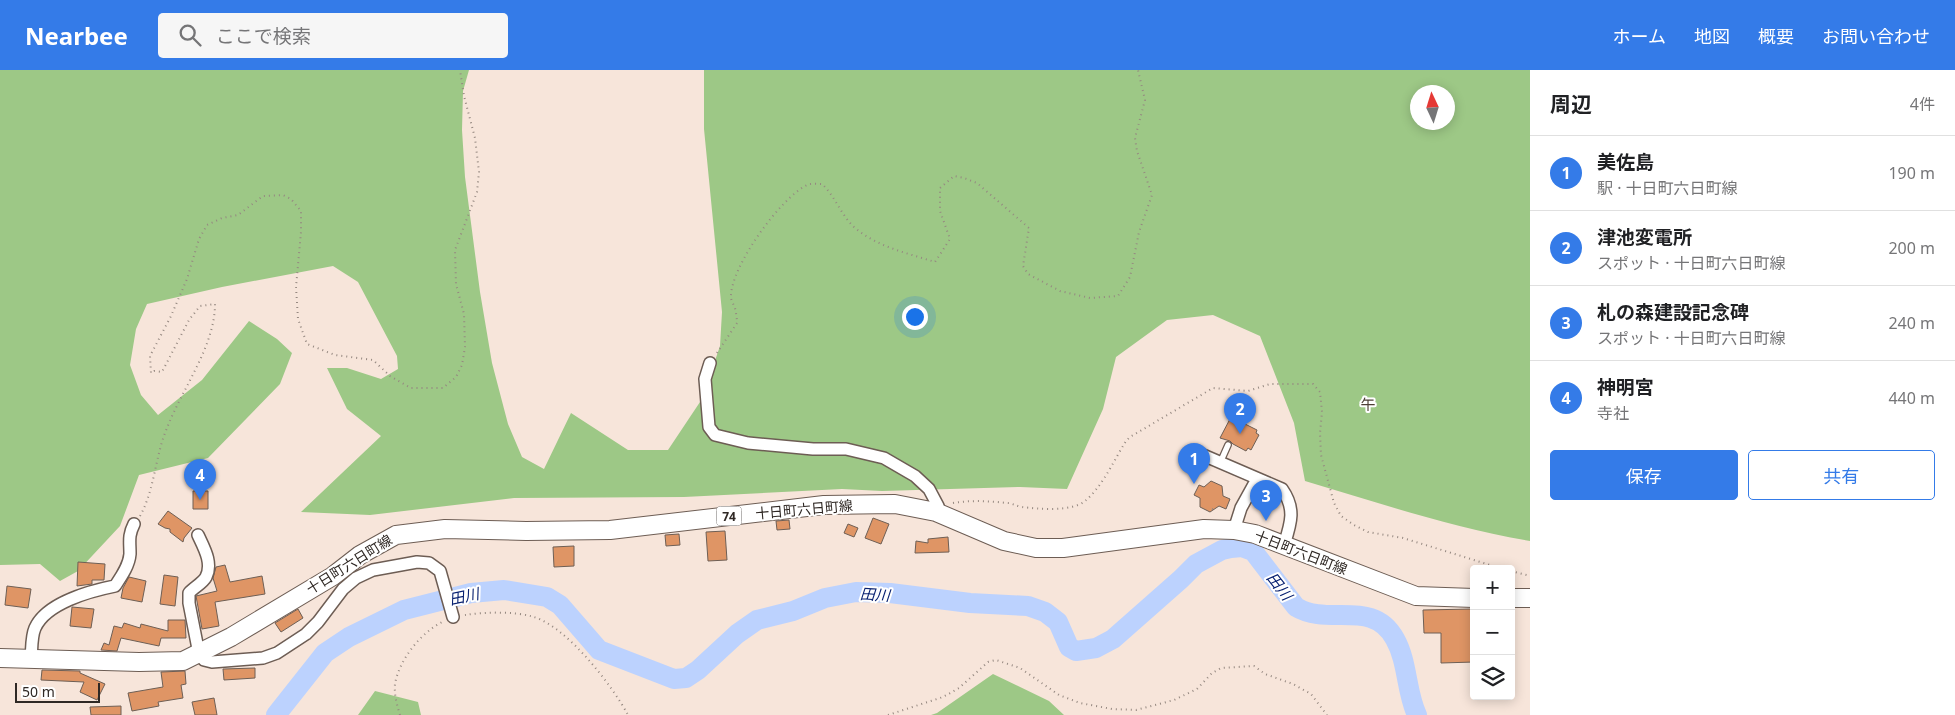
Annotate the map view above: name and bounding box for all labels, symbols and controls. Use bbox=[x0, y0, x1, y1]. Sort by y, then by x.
search box bbox=[158, 13, 508, 58]
text: Nearbee bbox=[25, 19, 128, 52]
icon: search bbox=[176, 21, 204, 49]
text: ここで検索 bbox=[216, 23, 311, 49]
text: ホーム bbox=[1613, 24, 1666, 48]
text: 地図 bbox=[1694, 24, 1730, 48]
text: 概要 bbox=[1758, 24, 1794, 48]
text: お問い合わせ bbox=[1822, 24, 1930, 48]
north arrow bbox=[1410, 85, 1455, 130]
text: 周辺 bbox=[1550, 90, 1592, 118]
text: 4件 bbox=[1910, 93, 1935, 115]
text: 美佐島 bbox=[1597, 149, 1654, 175]
text: 1 bbox=[1561, 162, 1571, 184]
text: 190 m bbox=[1888, 162, 1935, 184]
text: 駅 · 十日町六日町線 bbox=[1597, 177, 1738, 199]
text: 津池変電所 bbox=[1597, 224, 1692, 250]
text: 2 bbox=[1561, 237, 1571, 259]
text: 200 m bbox=[1888, 237, 1935, 259]
text: スポット · 十日町六日町線 bbox=[1597, 252, 1786, 274]
text: 札の森建設記念碑 bbox=[1597, 299, 1749, 325]
your location bbox=[902, 304, 928, 330]
text: 3 bbox=[1561, 312, 1571, 334]
text: 240 m bbox=[1888, 312, 1935, 334]
text: スポット · 十日町六日町線 bbox=[1597, 327, 1786, 349]
text: 神明宮 bbox=[1597, 374, 1654, 400]
text: 4 bbox=[1561, 387, 1571, 409]
text: 440 m bbox=[1888, 387, 1935, 409]
pin: 2 bbox=[1224, 393, 1256, 434]
district label: 午 bbox=[1360, 394, 1376, 414]
text: 寺社 bbox=[1597, 402, 1629, 424]
pin: 1 bbox=[1178, 443, 1210, 484]
button: 保存 bbox=[1550, 450, 1738, 500]
button: 共有 bbox=[1748, 450, 1935, 500]
pin: 4 bbox=[184, 459, 216, 500]
pin: 3 bbox=[1250, 480, 1282, 521]
street label: 十日町六日町線 bbox=[754, 495, 854, 523]
road number: 74 bbox=[716, 506, 742, 526]
street label: 十日町六日町線 bbox=[1252, 526, 1350, 578]
street label: 十日町六日町線 bbox=[302, 530, 396, 598]
map controls bbox=[1470, 565, 1515, 700]
button: + bbox=[1470, 565, 1515, 610]
water label: 田川 bbox=[1263, 568, 1298, 606]
water label: 田川 bbox=[447, 583, 483, 609]
water label: 田川 bbox=[859, 583, 893, 605]
button: − bbox=[1470, 610, 1515, 655]
button: layers bbox=[1470, 655, 1515, 700]
scale bar bbox=[15, 680, 100, 703]
text: 50 m bbox=[22, 682, 55, 701]

